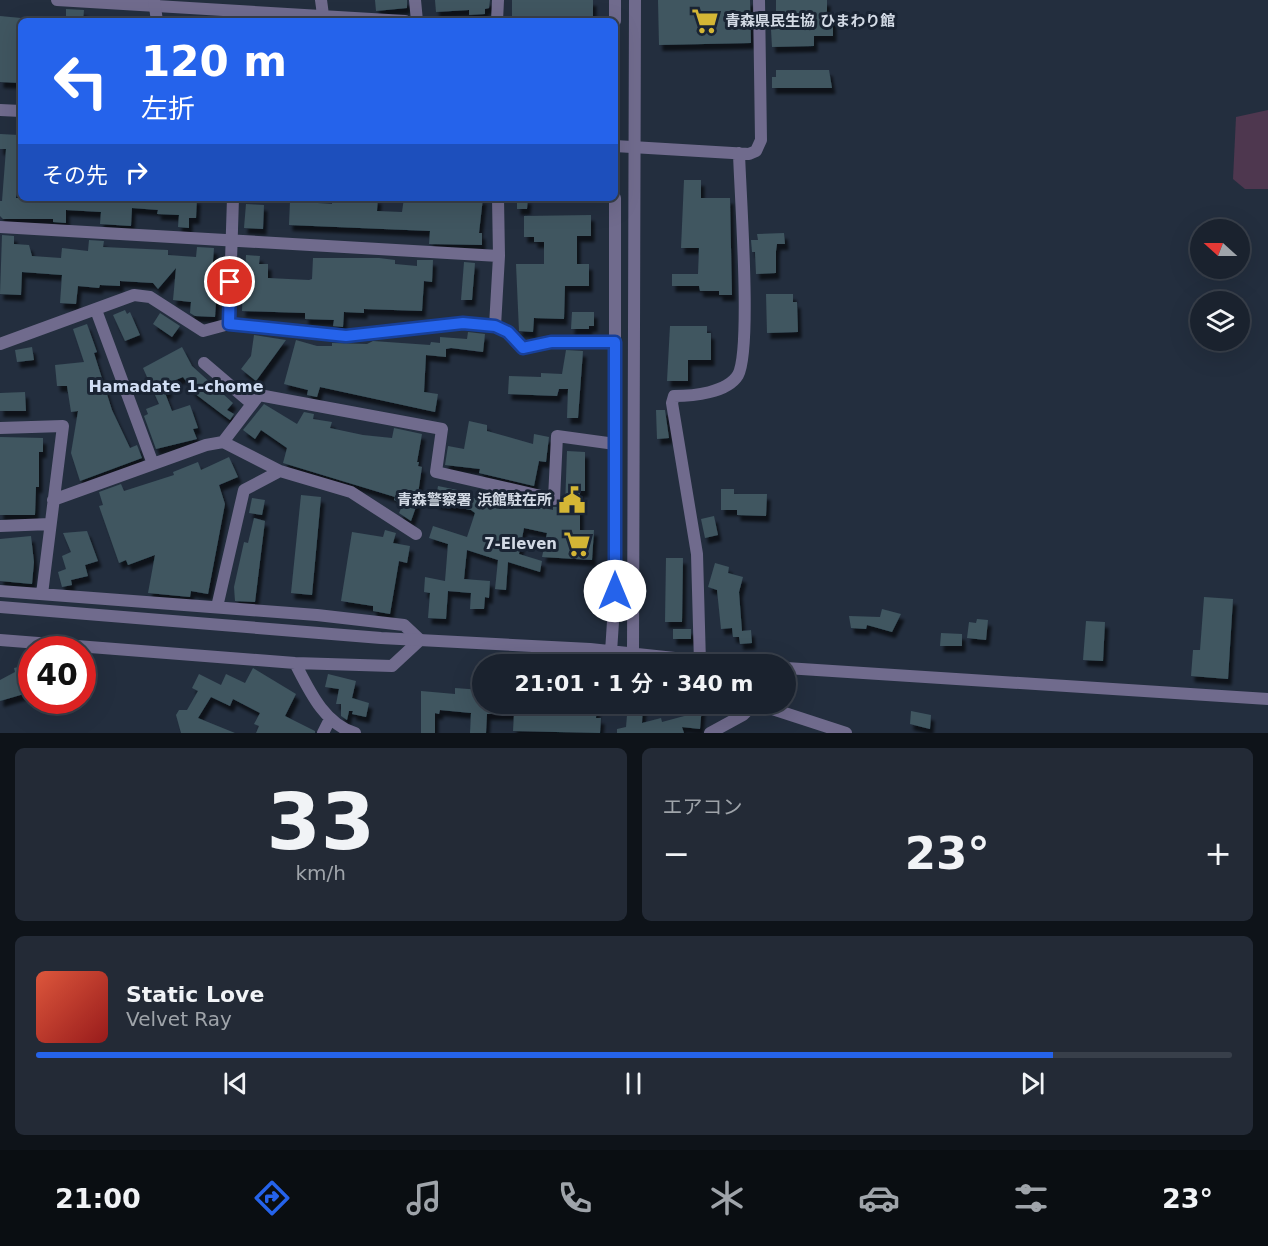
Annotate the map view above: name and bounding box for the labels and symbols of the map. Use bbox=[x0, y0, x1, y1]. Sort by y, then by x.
supermarket icon: 青森県民生協 ひまわり館 bbox=[690, 6, 720, 36]
place label: 青森県民生協 ひまわり館 bbox=[725, 12, 895, 30]
north arrow bbox=[1190, 219, 1250, 279]
pin bbox=[204, 256, 255, 307]
district label: Hamadate 1-chome bbox=[88, 377, 264, 396]
public building icon: 青森警察署 浜館駐在所 bbox=[557, 485, 587, 515]
place label: 青森警察署 浜館駐在所 bbox=[397, 491, 552, 509]
supermarket icon: 7-Eleven bbox=[562, 529, 592, 559]
place label: 7-Eleven bbox=[484, 535, 557, 553]
position arrow bbox=[583, 559, 647, 623]
speed limit sign: 40 bbox=[18, 636, 96, 714]

